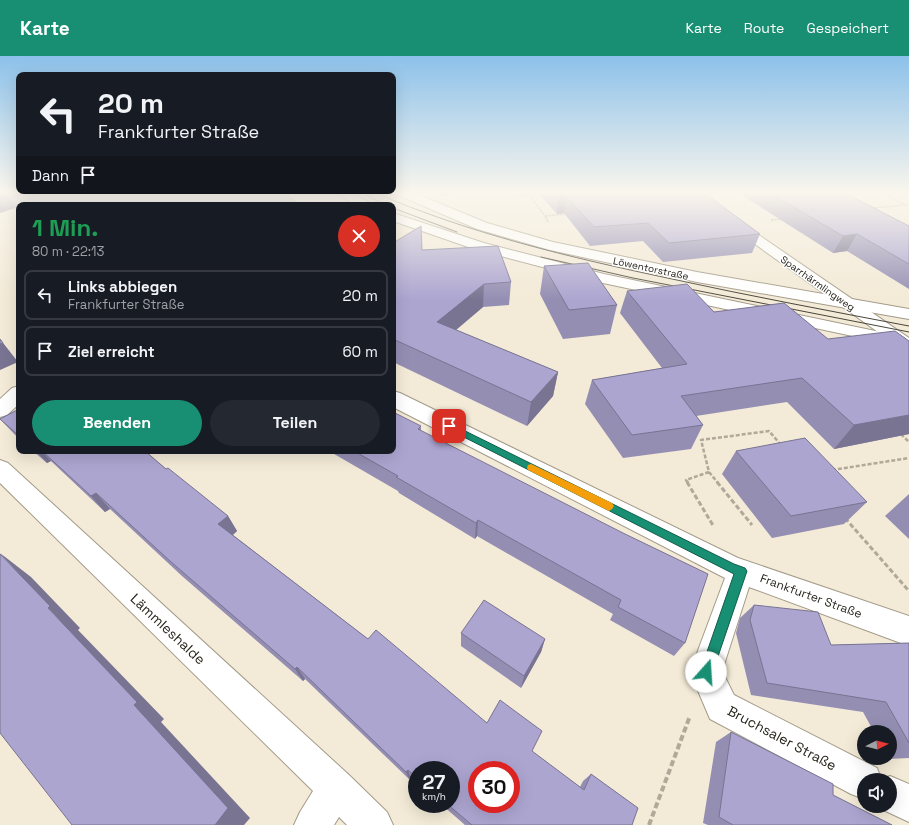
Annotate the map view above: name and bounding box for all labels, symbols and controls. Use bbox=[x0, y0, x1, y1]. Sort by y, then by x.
text: Karte bbox=[20, 16, 70, 41]
text: Karte bbox=[686, 19, 722, 37]
text: Route bbox=[744, 19, 784, 37]
text: Gespeichert bbox=[806, 19, 889, 37]
text: 20 m bbox=[98, 85, 164, 121]
icon: left bbox=[32, 88, 84, 140]
text: Frankfurter Straße bbox=[98, 120, 259, 143]
icon: arrive bbox=[77, 164, 99, 186]
text: Dann bbox=[32, 166, 69, 185]
text: 1 Min. bbox=[32, 212, 98, 243]
button: close bbox=[338, 215, 380, 257]
text: 80 m · 22:13 bbox=[32, 243, 104, 260]
street label: Sparrhärmlingweg bbox=[778, 253, 857, 314]
street label: Löwentorstraße bbox=[612, 254, 690, 283]
text: Links abbiegen bbox=[68, 277, 177, 296]
icon: left bbox=[34, 284, 56, 306]
text: 20 m bbox=[343, 286, 378, 305]
text: Frankfurter Straße bbox=[68, 296, 184, 313]
icon: arrive bbox=[34, 340, 56, 362]
text: Ziel erreicht bbox=[68, 342, 155, 361]
text: 60 m bbox=[342, 342, 378, 361]
button: Beenden bbox=[32, 400, 202, 446]
button: Teilen bbox=[210, 400, 380, 446]
pin bbox=[432, 409, 466, 443]
icon: arrive bbox=[438, 415, 460, 437]
street label: Frankfurter Straße bbox=[758, 570, 864, 622]
street label: Lämmleshalde bbox=[127, 590, 209, 668]
position arrow bbox=[685, 651, 727, 693]
street label: Bruchsaler Straße bbox=[724, 702, 840, 774]
north arrow bbox=[857, 725, 897, 765]
map controls bbox=[857, 725, 897, 813]
speed limit sign: 30 bbox=[468, 761, 520, 813]
text: 27 bbox=[423, 769, 445, 795]
button: sound bbox=[857, 773, 897, 813]
text: km/h bbox=[422, 790, 446, 803]

